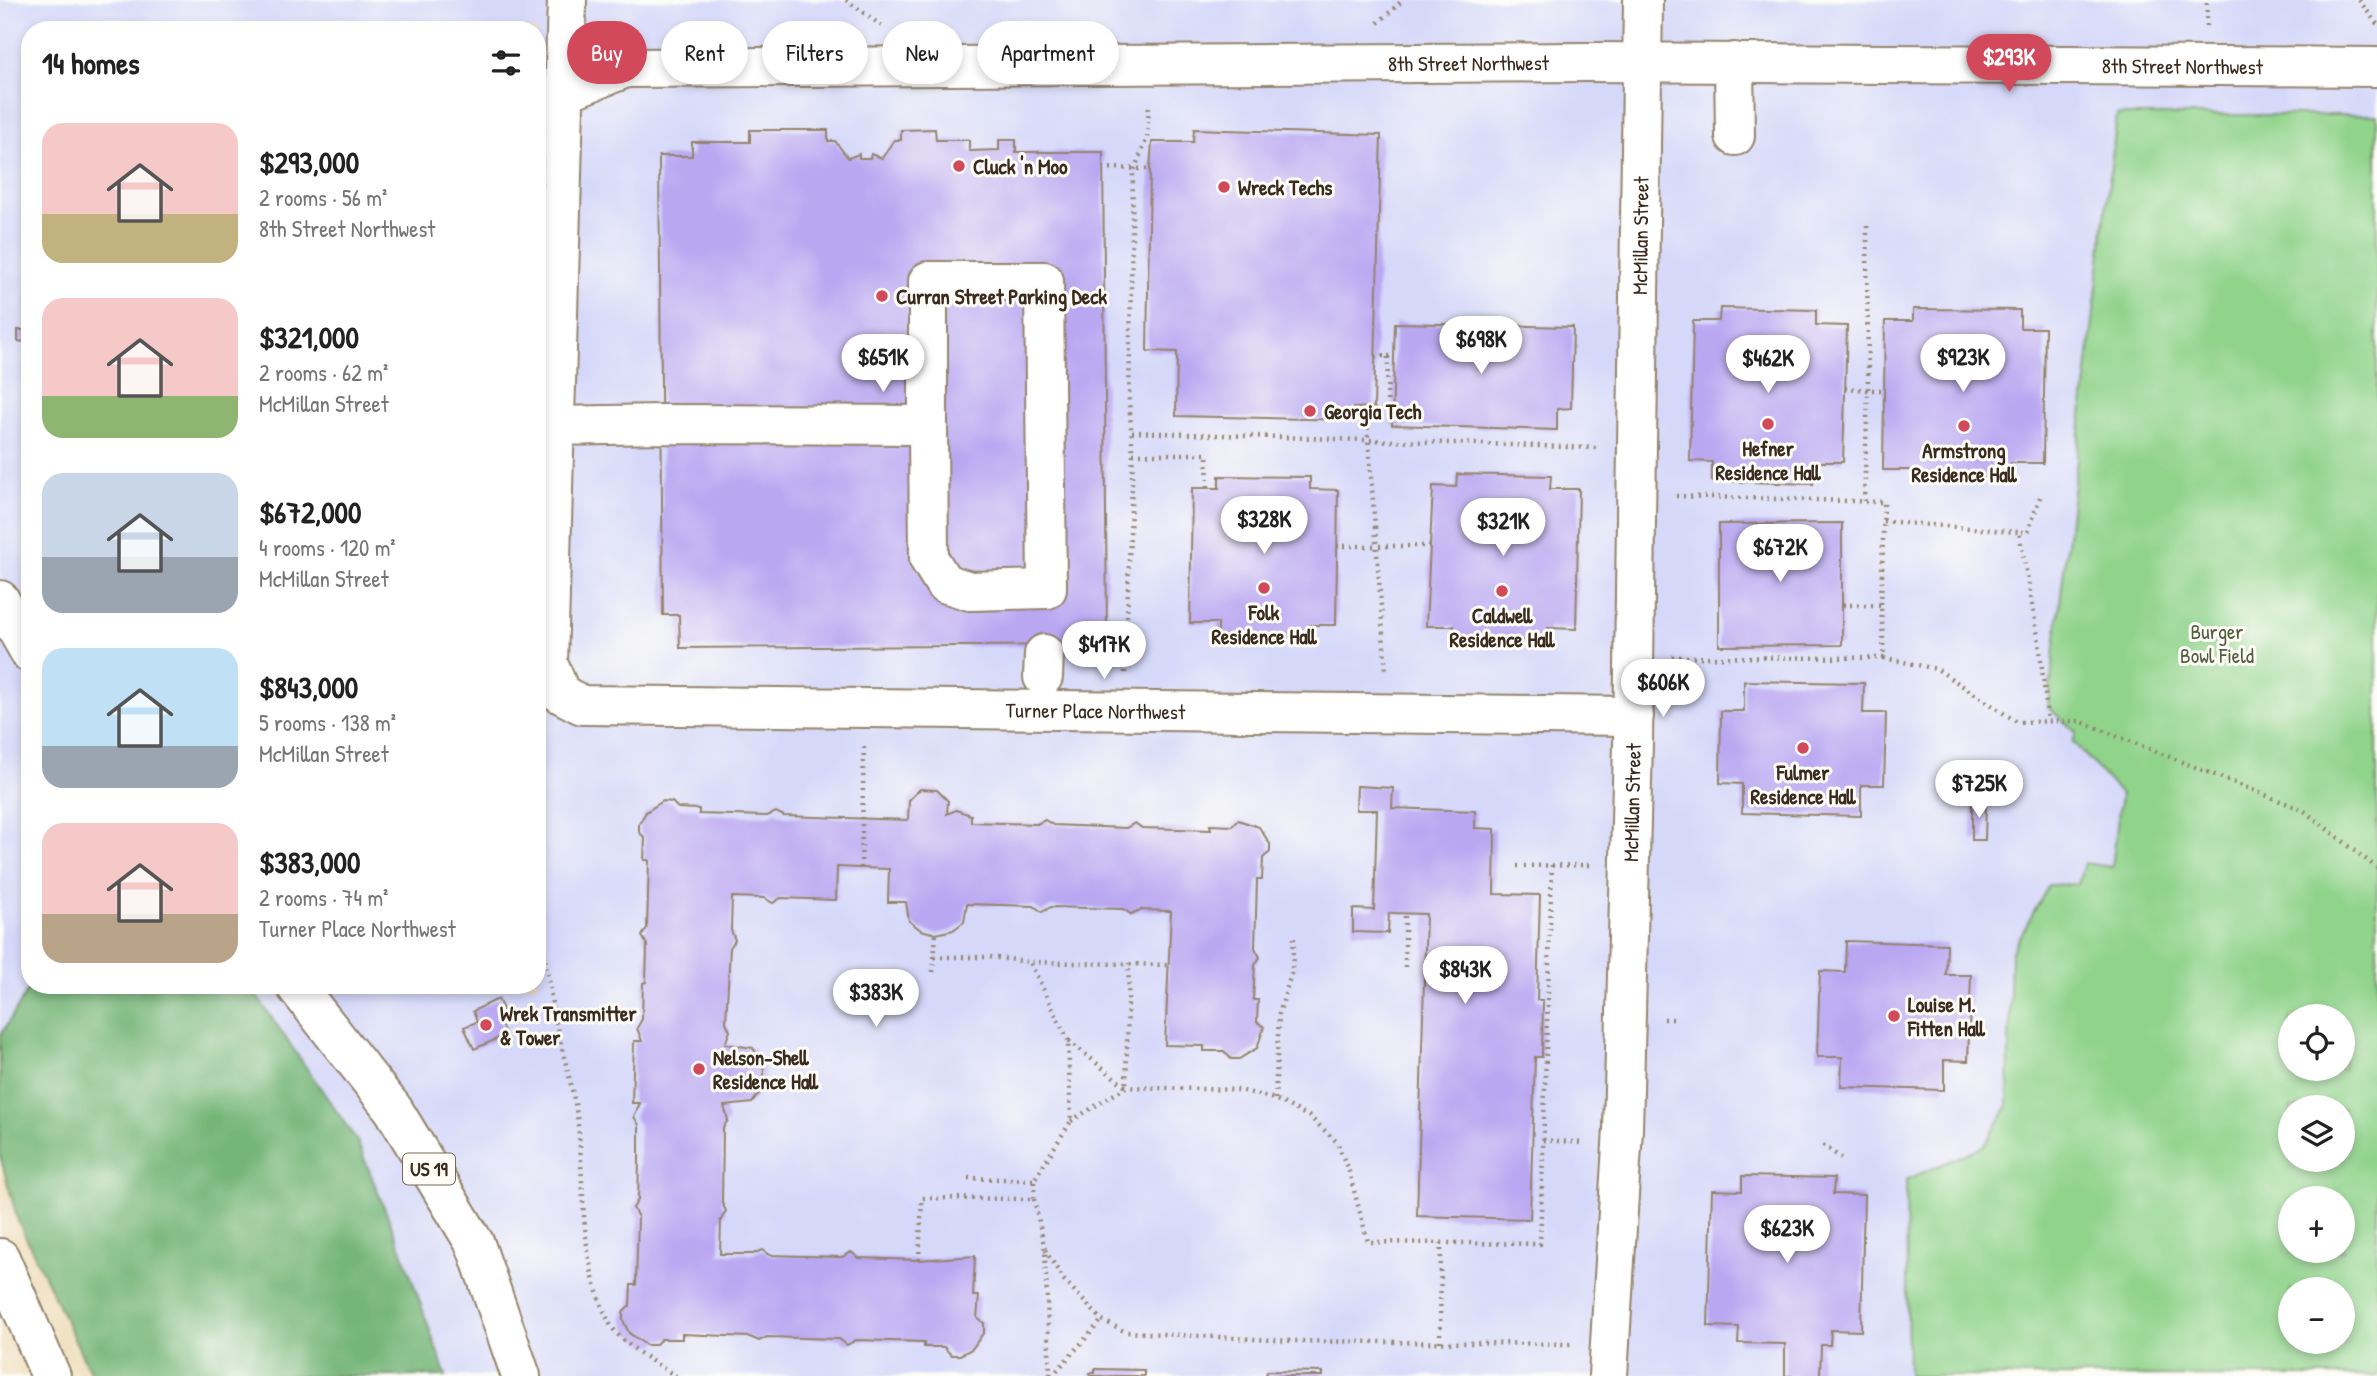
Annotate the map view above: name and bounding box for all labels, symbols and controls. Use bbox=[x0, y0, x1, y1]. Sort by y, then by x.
chip: Buy bbox=[567, 21, 647, 84]
chip: Rent bbox=[661, 21, 748, 84]
chip: Filters bbox=[762, 21, 868, 84]
chip: New bbox=[882, 21, 963, 84]
chip: Apartment bbox=[977, 21, 1119, 84]
pin: $293K bbox=[1960, 34, 2058, 94]
text: $293K bbox=[1982, 41, 2036, 72]
text: 14 homes bbox=[42, 43, 140, 83]
icon: filters bbox=[487, 44, 525, 82]
street label: 8th Street Northwest bbox=[1388, 48, 1550, 78]
street label: 8th Street Northwest bbox=[2102, 51, 2264, 81]
text: $293,000 bbox=[259, 142, 359, 182]
icon: home bbox=[98, 151, 182, 235]
place label: Cluck 'n Moo bbox=[973, 152, 1068, 181]
marker: Cluck 'n Moo bbox=[951, 158, 967, 174]
place label: Wreck Techs bbox=[1238, 173, 1332, 202]
street label: McMillan Street bbox=[1625, 175, 1655, 295]
marker: Wreck Techs bbox=[1216, 179, 1232, 195]
text: 2 rooms · 56 m² bbox=[259, 182, 387, 213]
text: 8th Street Northwest bbox=[259, 213, 435, 244]
place label: Curran Street Parking Deck bbox=[896, 282, 1107, 312]
marker: Curran Street Parking Deck bbox=[874, 288, 890, 304]
pin: $698K bbox=[1432, 316, 1530, 376]
text: $321,000 bbox=[259, 317, 359, 357]
text: $698K bbox=[1455, 323, 1507, 354]
icon: home bbox=[98, 326, 182, 410]
pin: $651K bbox=[834, 334, 932, 394]
pin: $923K bbox=[1914, 334, 2012, 394]
pin: $462K bbox=[1719, 336, 1817, 395]
text: $651K bbox=[858, 341, 908, 372]
text: $923K bbox=[1936, 341, 1990, 372]
text: $462K bbox=[1742, 342, 1794, 373]
text: 2 rooms · 62 m² bbox=[259, 357, 388, 388]
text: McMillan Street bbox=[259, 388, 389, 419]
place label: Georgia Tech bbox=[1324, 397, 1421, 427]
marker: Georgia Tech bbox=[1302, 403, 1318, 419]
marker: Hefner Residence Hall bbox=[1760, 416, 1776, 432]
marker: Armstrong Residence Hall bbox=[1956, 418, 1972, 434]
place label: Hefner Residence Hall bbox=[1715, 434, 1822, 487]
place label: Armstrong Residence Hall bbox=[1911, 436, 2018, 489]
text: $672,000 bbox=[259, 492, 361, 532]
pin: $328K bbox=[1215, 496, 1313, 556]
pin: $321K bbox=[1454, 498, 1552, 558]
icon: home bbox=[98, 501, 182, 585]
text: $328K bbox=[1237, 503, 1291, 534]
text: $321K bbox=[1476, 505, 1530, 536]
pin: $672K bbox=[1731, 524, 1829, 584]
text: $672K bbox=[1752, 531, 1808, 562]
text: 4 rooms · 120 m² bbox=[259, 532, 396, 563]
text: McMillan Street bbox=[259, 563, 389, 594]
marker: Folk Residence Hall bbox=[1256, 580, 1272, 596]
marker: Caldwell Residence Hall bbox=[1494, 583, 1510, 599]
place label: Folk Residence Hall bbox=[1211, 598, 1318, 651]
place label: Caldwell Residence Hall bbox=[1449, 601, 1556, 654]
park label: Burger Bowl Field bbox=[2180, 617, 2254, 670]
pin: $417K bbox=[1055, 622, 1153, 681]
text: $417K bbox=[1078, 628, 1130, 659]
pin: $606K bbox=[1614, 660, 1712, 719]
text: $606K bbox=[1637, 666, 1689, 697]
text: $843,000 bbox=[259, 667, 358, 707]
icon: home bbox=[98, 676, 182, 760]
street label: Turner Place Northwest bbox=[1005, 695, 1186, 726]
text: 5 rooms · 138 m² bbox=[259, 707, 396, 738]
text: McMillan Street bbox=[259, 738, 389, 769]
marker: Fulmer Residence Hall bbox=[1795, 740, 1811, 756]
street label: McMillan Street bbox=[1615, 742, 1648, 862]
place label: Fulmer Residence Hall bbox=[1750, 758, 1857, 811]
pin: $725K bbox=[1930, 760, 2028, 820]
text: $725K bbox=[1951, 767, 2007, 798]
text: $383,000 bbox=[259, 842, 360, 882]
icon: home bbox=[98, 851, 182, 935]
text: 2 rooms · 74 m² bbox=[259, 882, 388, 913]
text: Turner Place Northwest bbox=[259, 913, 456, 944]
pin: $843K bbox=[1416, 946, 1514, 1006]
text: $843K bbox=[1439, 953, 1491, 984]
pin: $383K bbox=[827, 970, 925, 1029]
text: $383K bbox=[849, 976, 903, 1007]
place label: Louise M. Fitten Hall bbox=[1907, 990, 1986, 1043]
place label: Wrek Transmitter & Tower bbox=[500, 999, 637, 1052]
map controls bbox=[2278, 1004, 2355, 1354]
button: locate bbox=[2278, 1004, 2355, 1081]
marker: Louise M. Fitten Hall bbox=[1886, 1008, 1902, 1024]
marker: Wrek Transmitter & Tower bbox=[478, 1017, 494, 1033]
place label: Nelson-Shell Residence Hall bbox=[713, 1043, 819, 1096]
marker: Nelson-Shell Residence Hall bbox=[691, 1061, 707, 1077]
button: layers bbox=[2278, 1095, 2355, 1172]
road number: US 19 bbox=[403, 1154, 455, 1184]
button: + bbox=[2278, 1186, 2355, 1263]
pin: $623K bbox=[1738, 1206, 1836, 1265]
text: $623K bbox=[1760, 1212, 1814, 1243]
button: − bbox=[2278, 1277, 2355, 1354]

